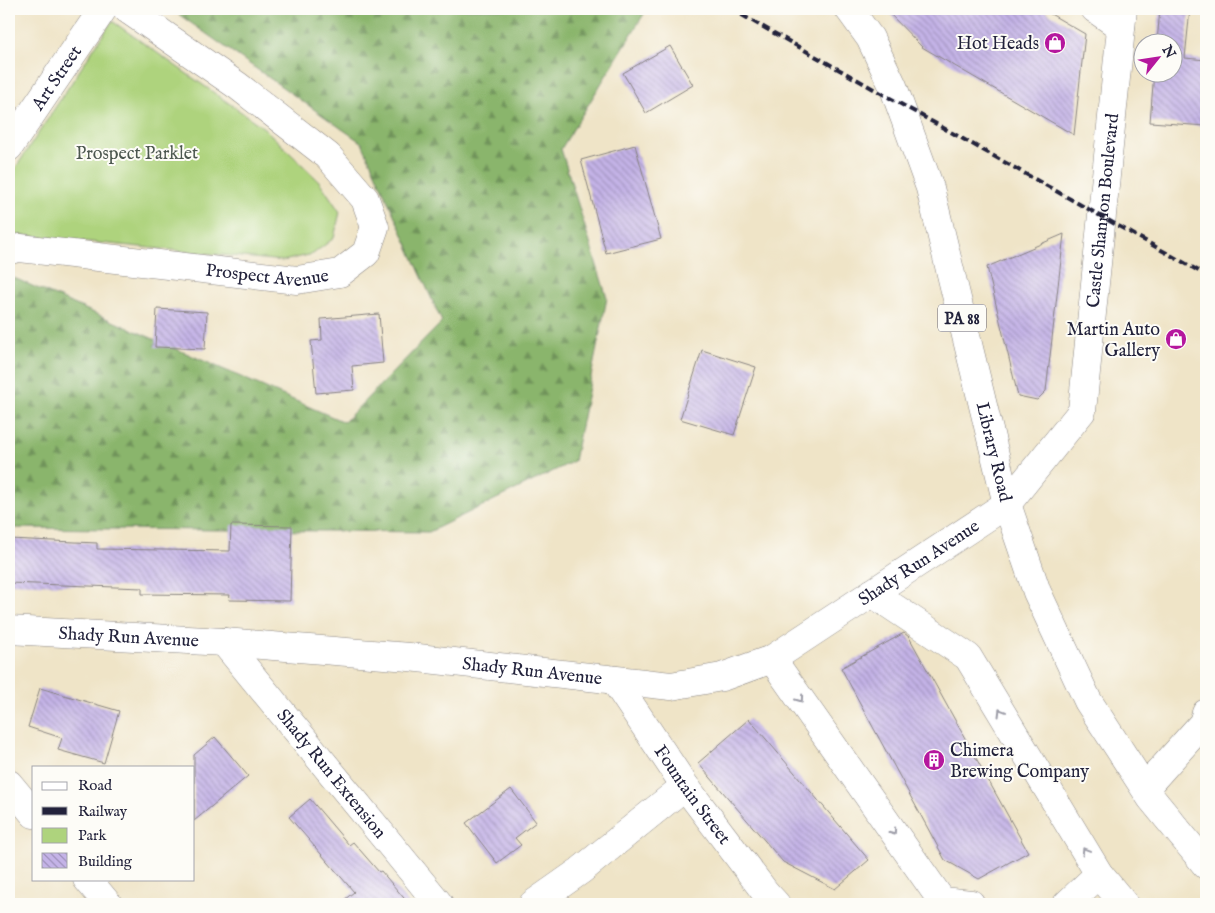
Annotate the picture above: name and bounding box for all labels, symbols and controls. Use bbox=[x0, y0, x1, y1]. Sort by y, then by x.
shop icon: Hot Heads bbox=[1043, 31, 1067, 55]
north arrow bbox=[1132, 32, 1182, 82]
place label: Hot Heads bbox=[957, 33, 1039, 56]
text: N bbox=[1157, 41, 1179, 62]
street label: Art Street bbox=[27, 42, 88, 116]
street label: Castle Shannon Boulevard bbox=[1083, 112, 1125, 309]
park label: Prospect Parklet bbox=[76, 143, 198, 166]
street label: Prospect Avenue bbox=[204, 260, 331, 293]
road number: PA 88 bbox=[938, 304, 986, 332]
place label: Martin Auto Gallery bbox=[1067, 319, 1160, 363]
shop icon: Martin Auto Gallery bbox=[1164, 327, 1188, 351]
street label: Library Road bbox=[970, 400, 1016, 505]
street label: Shady Run Avenue bbox=[854, 515, 984, 612]
street label: Shady Run Avenue bbox=[58, 623, 199, 654]
street label: Shady Run Avenue bbox=[461, 653, 603, 691]
one-way arrow bbox=[794, 693, 803, 703]
street label: Shady Run Extension bbox=[271, 705, 391, 844]
one-way arrow bbox=[998, 709, 1008, 718]
place label: Chimera Brewing Company bbox=[950, 740, 1089, 784]
street label: Fountain Street bbox=[648, 741, 735, 850]
building icon: Chimera Brewing Company bbox=[922, 748, 946, 772]
legend bbox=[32, 766, 195, 880]
text: Road bbox=[78, 776, 113, 795]
text: Railway bbox=[78, 802, 128, 821]
text: Park bbox=[78, 826, 108, 845]
one-way arrow bbox=[888, 826, 896, 835]
one-way arrow bbox=[1081, 848, 1091, 857]
text: Building bbox=[78, 852, 133, 871]

